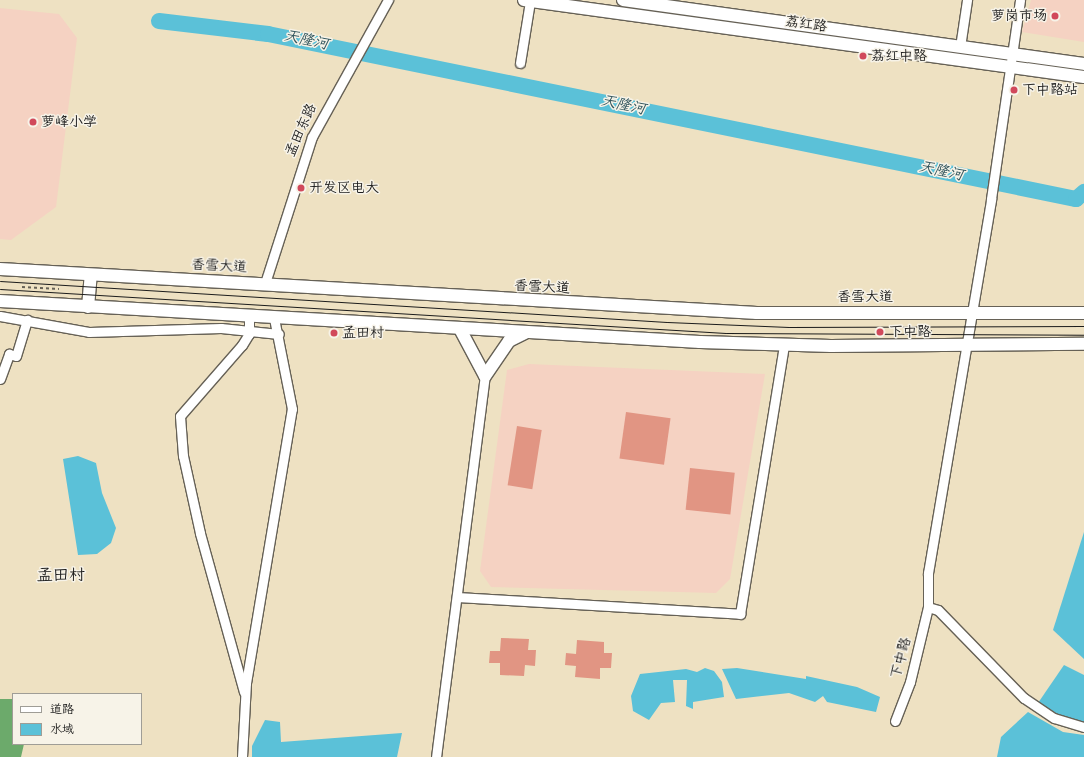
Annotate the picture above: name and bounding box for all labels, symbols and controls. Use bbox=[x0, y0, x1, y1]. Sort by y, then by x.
place label: 萝岗市场 bbox=[991, 8, 1047, 24]
marker: 萝岗市场 bbox=[1050, 11, 1060, 21]
street label: 荔红路 bbox=[784, 13, 828, 35]
water label: 天隆河 bbox=[282, 28, 330, 54]
place label: 荔红中路 bbox=[871, 48, 927, 64]
marker: 荔红中路 bbox=[858, 51, 868, 61]
place label: 下中路站 bbox=[1022, 82, 1078, 98]
marker: 下中路站 bbox=[1009, 85, 1019, 95]
water label: 天隆河 bbox=[599, 93, 647, 119]
street label: 孟田东路 bbox=[282, 101, 320, 159]
place label: 萝峰小学 bbox=[41, 114, 97, 130]
marker: 萝峰小学 bbox=[28, 117, 38, 127]
water label: 天隆河 bbox=[917, 159, 965, 185]
place label: 开发区电大 bbox=[309, 180, 379, 196]
marker: 开发区电大 bbox=[296, 183, 306, 193]
street label: 香雪大道 bbox=[191, 256, 247, 276]
street label: 香雪大道 bbox=[514, 277, 570, 297]
street label: 香雪大道 bbox=[837, 289, 893, 305]
place label: 下中路 bbox=[889, 324, 931, 340]
place label: 孟田村 bbox=[342, 325, 384, 341]
marker: 下中路 bbox=[874, 326, 886, 338]
marker: 孟田村 bbox=[329, 328, 339, 338]
district label: 孟田村 bbox=[37, 566, 85, 586]
street label: 下中路 bbox=[887, 636, 915, 680]
legend bbox=[12, 693, 142, 745]
text: 道路 bbox=[50, 700, 74, 719]
text: 水域 bbox=[50, 720, 74, 739]

